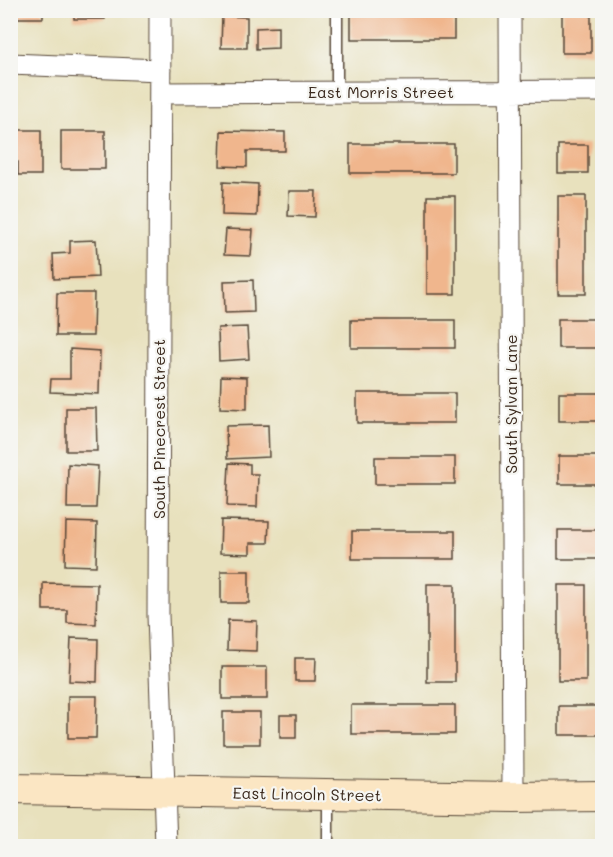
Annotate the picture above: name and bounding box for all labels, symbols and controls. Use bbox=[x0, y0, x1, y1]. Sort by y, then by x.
street label: East Morris Street bbox=[308, 81, 454, 102]
street label: South Sylvan Lane bbox=[500, 334, 521, 474]
street label: South Pinecrest Street bbox=[148, 339, 169, 519]
street label: East Lincoln Street bbox=[232, 782, 382, 805]

